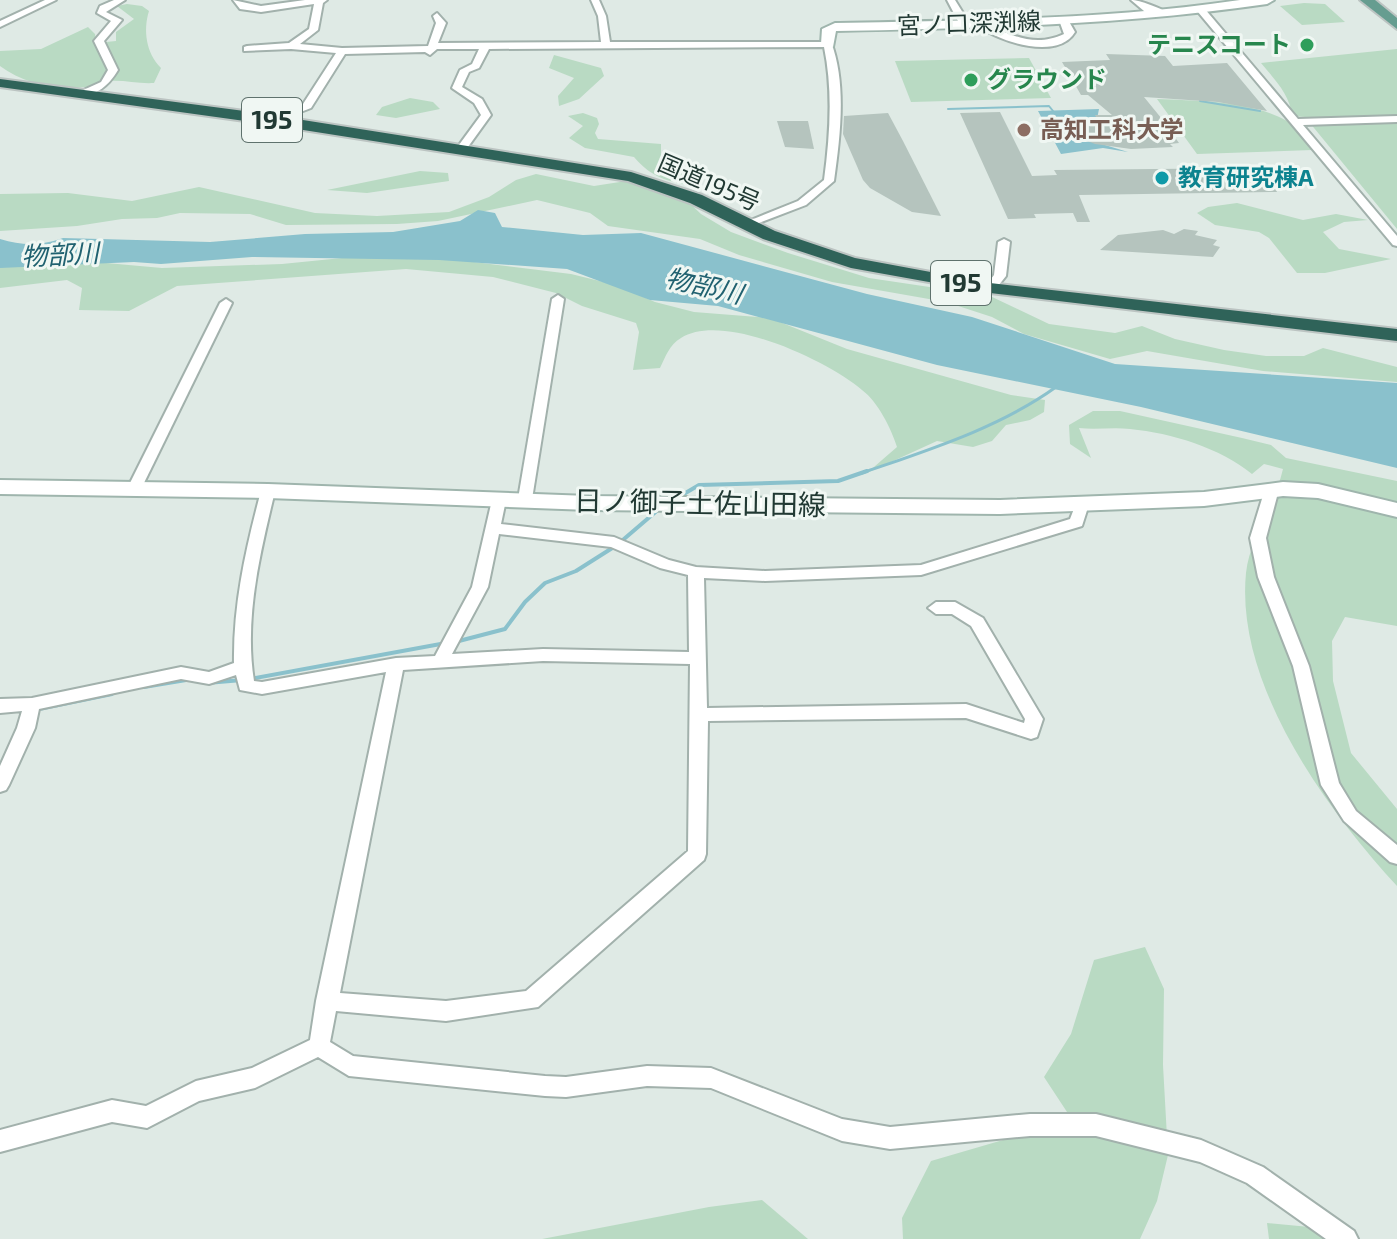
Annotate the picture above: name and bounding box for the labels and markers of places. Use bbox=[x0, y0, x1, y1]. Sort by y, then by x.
place label: テニスコート bbox=[1147, 29, 1291, 58]
marker: テニスコート bbox=[1298, 36, 1316, 54]
place label: グラウンド bbox=[987, 64, 1107, 93]
marker: グラウンド bbox=[962, 71, 980, 89]
place label: 高知工科大学 bbox=[1040, 114, 1184, 143]
marker: 高知工科大学 bbox=[1015, 121, 1033, 139]
place label: 教育研究棟A bbox=[1178, 162, 1314, 191]
marker: 教育研究棟A bbox=[1153, 169, 1171, 187]

